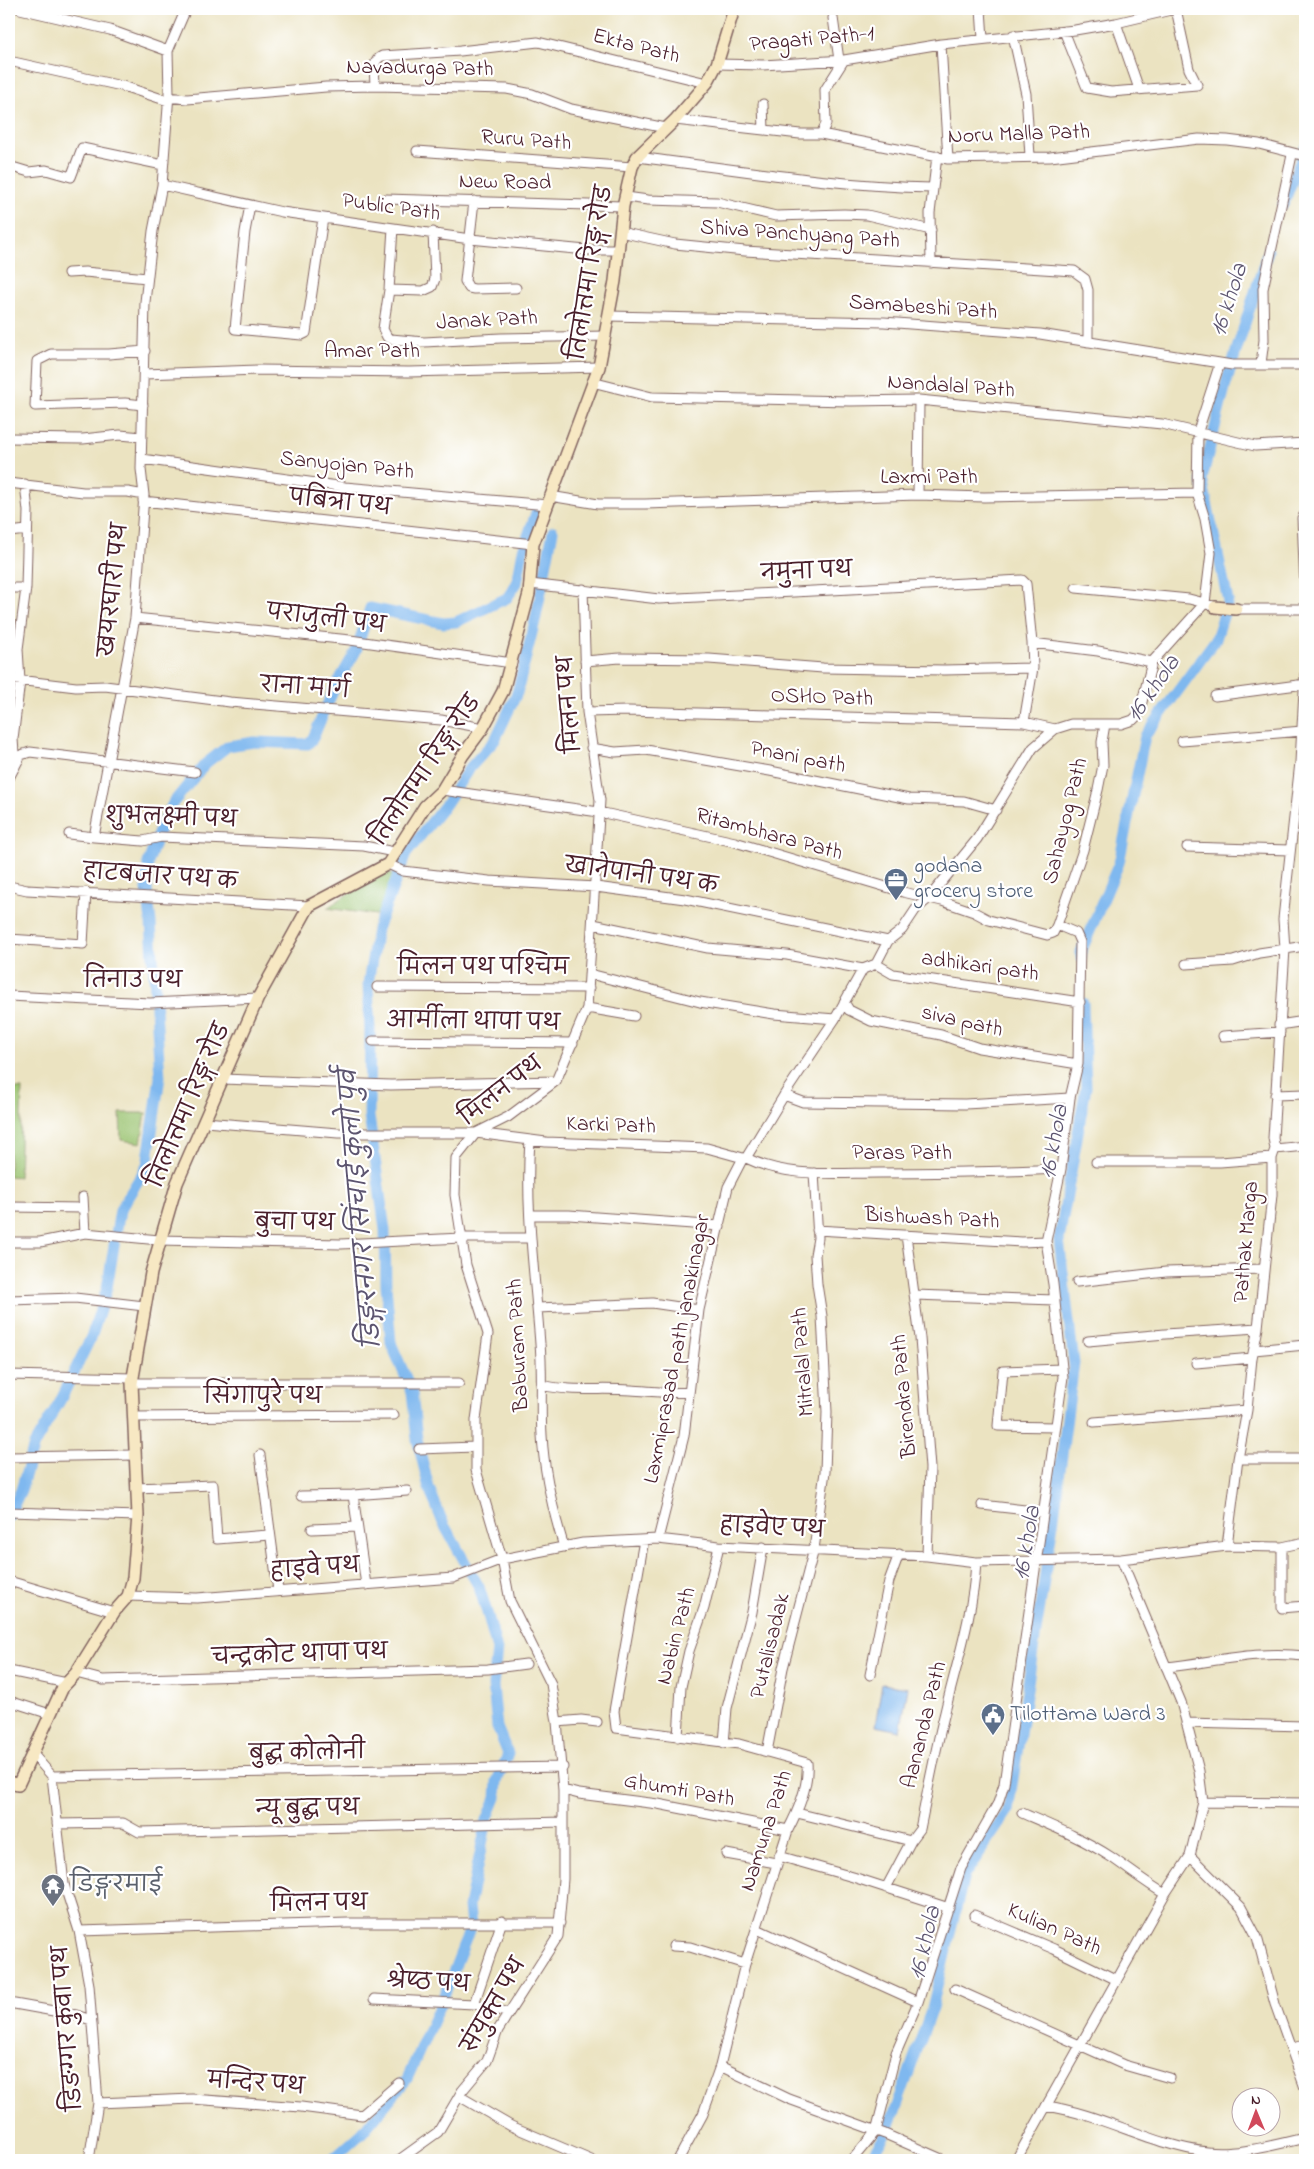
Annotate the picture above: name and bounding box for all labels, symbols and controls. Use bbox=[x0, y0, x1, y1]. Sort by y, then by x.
street label: Pragati Path-1 bbox=[748, 19, 876, 62]
street label: Ekta Path bbox=[589, 21, 683, 73]
street label: Navadurga Path bbox=[346, 52, 494, 87]
street label: Noru Malla Path bbox=[947, 117, 1091, 153]
street label: Ruru Path bbox=[480, 122, 572, 160]
street label: New Road bbox=[458, 166, 552, 200]
street label: तिलोत्तमा रिङ्ग रोड bbox=[557, 181, 622, 363]
street label: Public Path bbox=[340, 185, 442, 231]
street label: Shiva Panchyang Path bbox=[699, 212, 901, 259]
water label: 16 khola bbox=[1202, 258, 1259, 341]
street label: Samabeshi Path bbox=[848, 287, 998, 329]
street label: Janak Path bbox=[435, 302, 539, 340]
street label: Amar Path bbox=[324, 336, 420, 368]
street label: Nandalal Path bbox=[886, 367, 1016, 407]
street label: Sanyojan Path bbox=[278, 443, 416, 490]
street label: Laxmi Path bbox=[880, 462, 978, 494]
street label: पबित्रा पथ bbox=[286, 479, 394, 525]
street label: खयरघारी पथ bbox=[89, 520, 138, 660]
street label: नमुना पथ bbox=[760, 555, 855, 591]
street label: पराजुली पथ bbox=[264, 593, 389, 643]
water label: 16 khola bbox=[1118, 647, 1190, 730]
street label: मिलन पथ bbox=[547, 653, 591, 755]
street label: राना मार्ग bbox=[258, 666, 353, 708]
street label: OSHO Path bbox=[770, 680, 874, 716]
street label: तिलोत्तमा रिङ्ग रोड bbox=[360, 685, 490, 854]
street label: Pnani path bbox=[748, 733, 848, 783]
street label: Sahayog Path bbox=[1035, 754, 1098, 888]
street label: शुभलक्ष्मी पथ bbox=[104, 797, 239, 837]
street label: Ritambhara Path bbox=[692, 800, 846, 870]
street label: खानेपानी पथ क bbox=[562, 845, 722, 904]
place label: godana grocery store bbox=[913, 851, 1033, 909]
street label: हाटबजार पथ क bbox=[80, 857, 240, 899]
office icon: godana grocery store bbox=[883, 867, 909, 901]
street label: adhikari path bbox=[919, 943, 1041, 991]
street label: मिलन पथ पश्चिम bbox=[396, 949, 571, 985]
street label: तिनाउ पथ bbox=[83, 962, 184, 998]
street label: siva path bbox=[918, 997, 1006, 1047]
street label: आर्मीला थापा पथ bbox=[386, 1002, 562, 1041]
street label: तिलोत्तमा रिङ्ग रोड bbox=[136, 1015, 240, 1194]
street label: मिलन पथ bbox=[451, 1045, 551, 1135]
water label: डिङ्गरनगर सिंचाई कुलो पुर्व bbox=[327, 1061, 392, 1351]
water label: 16 khola bbox=[1031, 1101, 1079, 1182]
street label: Karki Path bbox=[566, 1108, 656, 1144]
street label: Paras Path bbox=[852, 1138, 952, 1170]
street label: Pathak Marga bbox=[1226, 1180, 1269, 1304]
street label: Bishwash Path bbox=[863, 1199, 1000, 1239]
street label: बुचा पथ bbox=[254, 1207, 336, 1241]
street label: Laxmiprasad path janakinagar bbox=[636, 1211, 721, 1487]
street label: Baburam Path bbox=[500, 1278, 539, 1413]
street label: Mitralal Path bbox=[784, 1306, 824, 1418]
street label: Birendra Path bbox=[884, 1333, 926, 1460]
street label: सिंगापुरे पथ bbox=[203, 1378, 323, 1414]
water label: 16 khola bbox=[1005, 1502, 1051, 1583]
street label: हाइवेए पथ bbox=[719, 1506, 827, 1548]
street label: हाइवे पथ bbox=[269, 1547, 362, 1589]
street label: Nabin Path bbox=[649, 1584, 705, 1688]
street label: Putalisadak bbox=[742, 1589, 800, 1702]
street label: चन्द्रकोट थापा पथ bbox=[209, 1633, 390, 1675]
street label: Aananda Path bbox=[894, 1658, 956, 1792]
place label: Tilottama Ward 3 bbox=[1010, 1699, 1166, 1731]
public building icon: Tilottama Ward 3 bbox=[980, 1702, 1006, 1736]
street label: बुद्ध कोलोनी bbox=[248, 1733, 367, 1771]
street label: Ghumti Path bbox=[621, 1766, 737, 1816]
street label: Namuna Path bbox=[732, 1766, 802, 1896]
street label: न्यू बुद्ध पथ bbox=[255, 1793, 361, 1827]
place label: डिङ्गरमाई bbox=[69, 1866, 163, 1902]
temple icon: डिङ्गरमाई bbox=[40, 1873, 66, 1907]
street label: मिलन पथ bbox=[269, 1884, 369, 1922]
street label: Kulian Path bbox=[1002, 1895, 1106, 1965]
water label: 16 khola bbox=[901, 1902, 952, 1983]
street label: डिङग्गर कुवा पथ bbox=[42, 1943, 92, 2113]
street label: संयुक्त पथ bbox=[452, 1950, 536, 2061]
street label: श्रेष्ठ पथ bbox=[385, 1962, 472, 2002]
street label: मन्दिर पथ bbox=[205, 2062, 307, 2104]
north arrow bbox=[1232, 2086, 1282, 2136]
text: N bbox=[1251, 2090, 1261, 2111]

